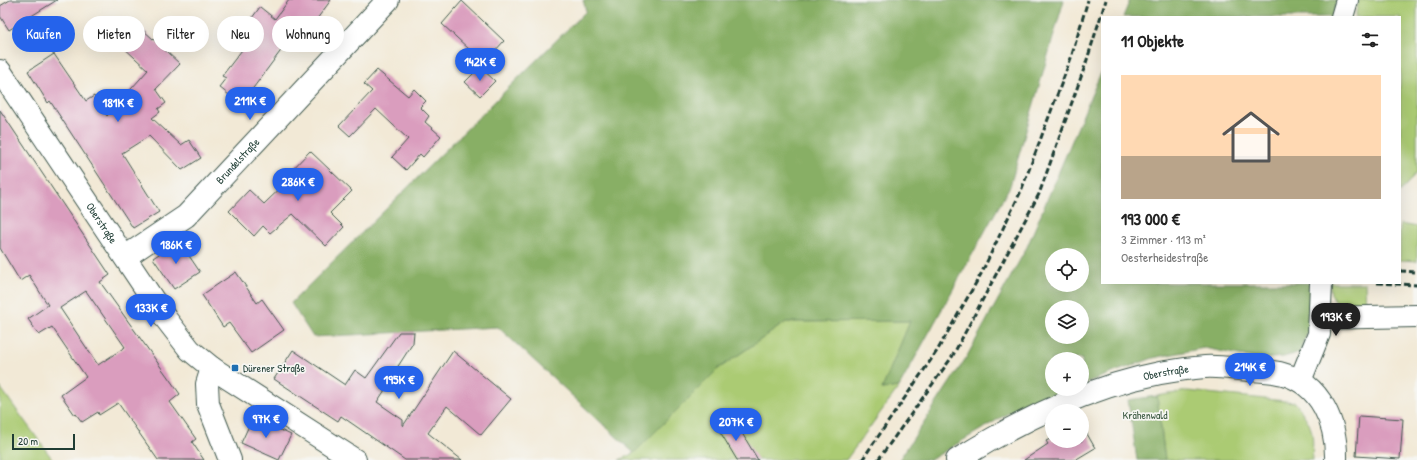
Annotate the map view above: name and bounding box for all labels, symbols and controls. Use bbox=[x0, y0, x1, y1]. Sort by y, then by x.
chip: Kaufen bbox=[12, 16, 75, 52]
chip: Mieten bbox=[83, 16, 145, 52]
chip: Filter bbox=[153, 16, 209, 52]
chip: Neu bbox=[217, 16, 264, 52]
chip: Wohnung bbox=[272, 16, 344, 52]
text: 11 Objekte bbox=[1121, 29, 1184, 52]
icon: filters bbox=[1359, 29, 1381, 51]
pin: 142K € bbox=[447, 48, 513, 82]
text: 142K € bbox=[464, 52, 496, 70]
pin: 211K € bbox=[217, 87, 283, 121]
pin: 181K € bbox=[85, 89, 151, 123]
text: 211K € bbox=[234, 91, 266, 109]
text: 181K € bbox=[102, 93, 134, 111]
icon: home bbox=[1215, 101, 1287, 173]
street label: Brundelstraße bbox=[213, 135, 263, 187]
pin: 286K € bbox=[265, 168, 331, 202]
text: 286K € bbox=[282, 172, 314, 190]
street label: Oberstraße bbox=[83, 200, 121, 247]
text: 193 000 € bbox=[1121, 207, 1180, 230]
text: 3 Zimmer · 113 m² bbox=[1121, 230, 1206, 248]
pin: 186K € bbox=[143, 231, 209, 265]
text: 186K € bbox=[160, 235, 192, 253]
map controls bbox=[1045, 248, 1089, 448]
button: locate bbox=[1045, 248, 1089, 292]
text: Oesterheidestraße bbox=[1121, 248, 1208, 266]
pin: 133K € bbox=[118, 294, 184, 328]
text: 133K € bbox=[135, 298, 167, 316]
button: layers bbox=[1045, 300, 1089, 344]
pin: 193K € bbox=[1303, 303, 1369, 337]
text: 193K € bbox=[1320, 307, 1352, 325]
button: + bbox=[1045, 352, 1089, 396]
pin: 214K € bbox=[1217, 353, 1283, 387]
text: 214K € bbox=[1234, 357, 1266, 375]
place label: Dürener Straße bbox=[243, 361, 306, 375]
street label: Oberstraße bbox=[1142, 361, 1190, 383]
marker: Dürener Straße bbox=[230, 363, 240, 373]
pin: 195K € bbox=[366, 366, 432, 400]
text: 195K € bbox=[383, 370, 415, 388]
button: − bbox=[1045, 404, 1089, 448]
pin: 97K € bbox=[238, 405, 294, 439]
pin: 207K € bbox=[703, 408, 769, 442]
park label: Krähenwald bbox=[1123, 408, 1168, 422]
text: 97K € bbox=[252, 409, 280, 427]
text: 207K € bbox=[719, 412, 753, 430]
scale bar bbox=[12, 432, 75, 451]
text: 20 m bbox=[18, 434, 38, 448]

